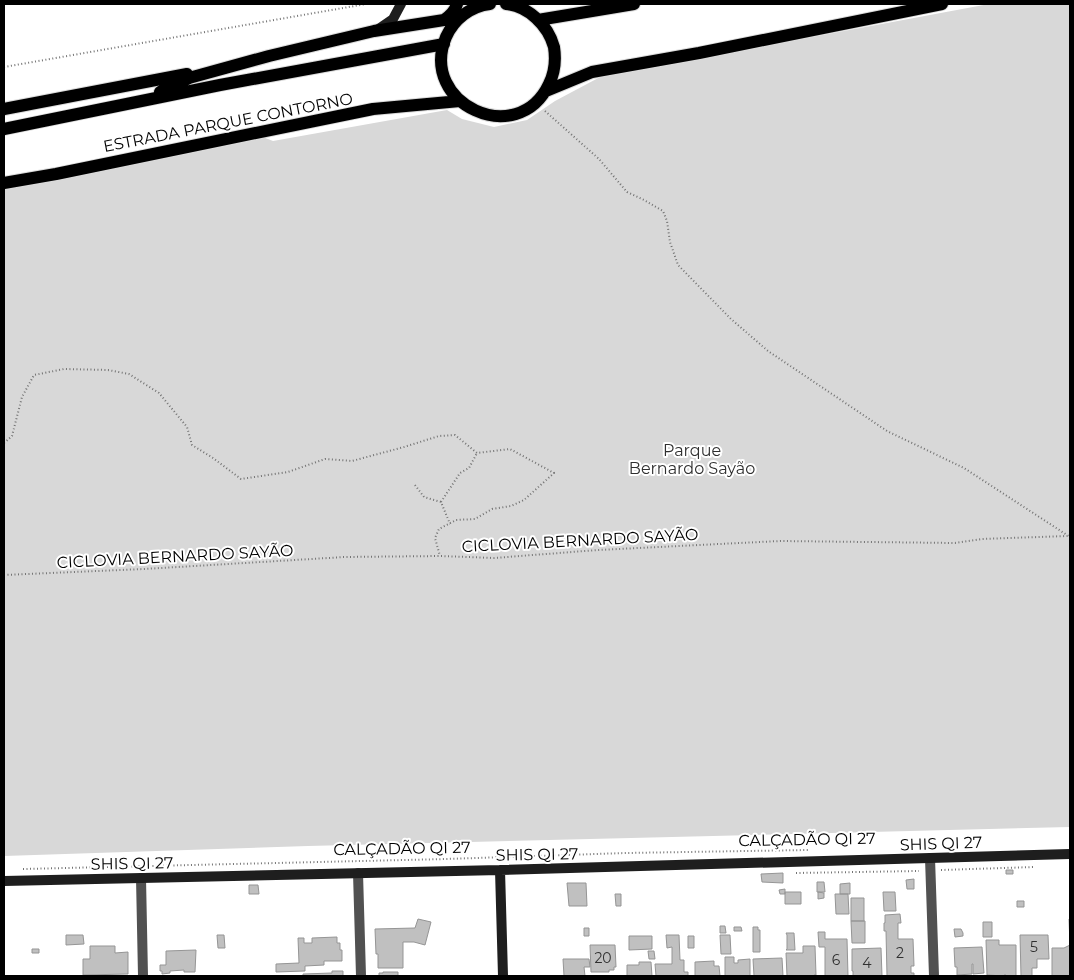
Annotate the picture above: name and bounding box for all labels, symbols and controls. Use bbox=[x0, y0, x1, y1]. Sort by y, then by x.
street label: ESTRADA PARQUE CONTORNO bbox=[102, 89, 354, 156]
park label: Parque Bernardo Sayão bbox=[629, 441, 755, 478]
street label: CICLOVIA BERNARDO SAYÃO bbox=[461, 525, 699, 556]
street label: CICLOVIA BERNARDO SAYÃO bbox=[56, 541, 294, 572]
street label: CALÇADÃO QI 27 bbox=[738, 829, 876, 850]
street label: SHIS QI 27 bbox=[899, 833, 983, 854]
street label: CALÇADÃO QI 27 bbox=[333, 838, 471, 859]
street label: SHIS QI 27 bbox=[496, 844, 578, 865]
street label: SHIS QI 27 bbox=[91, 853, 173, 874]
house number: 5 bbox=[1030, 938, 1038, 956]
house number: 2 bbox=[896, 944, 904, 962]
house number: 20 bbox=[594, 949, 612, 967]
house number: 6 bbox=[832, 951, 841, 969]
house number: 4 bbox=[862, 954, 872, 972]

